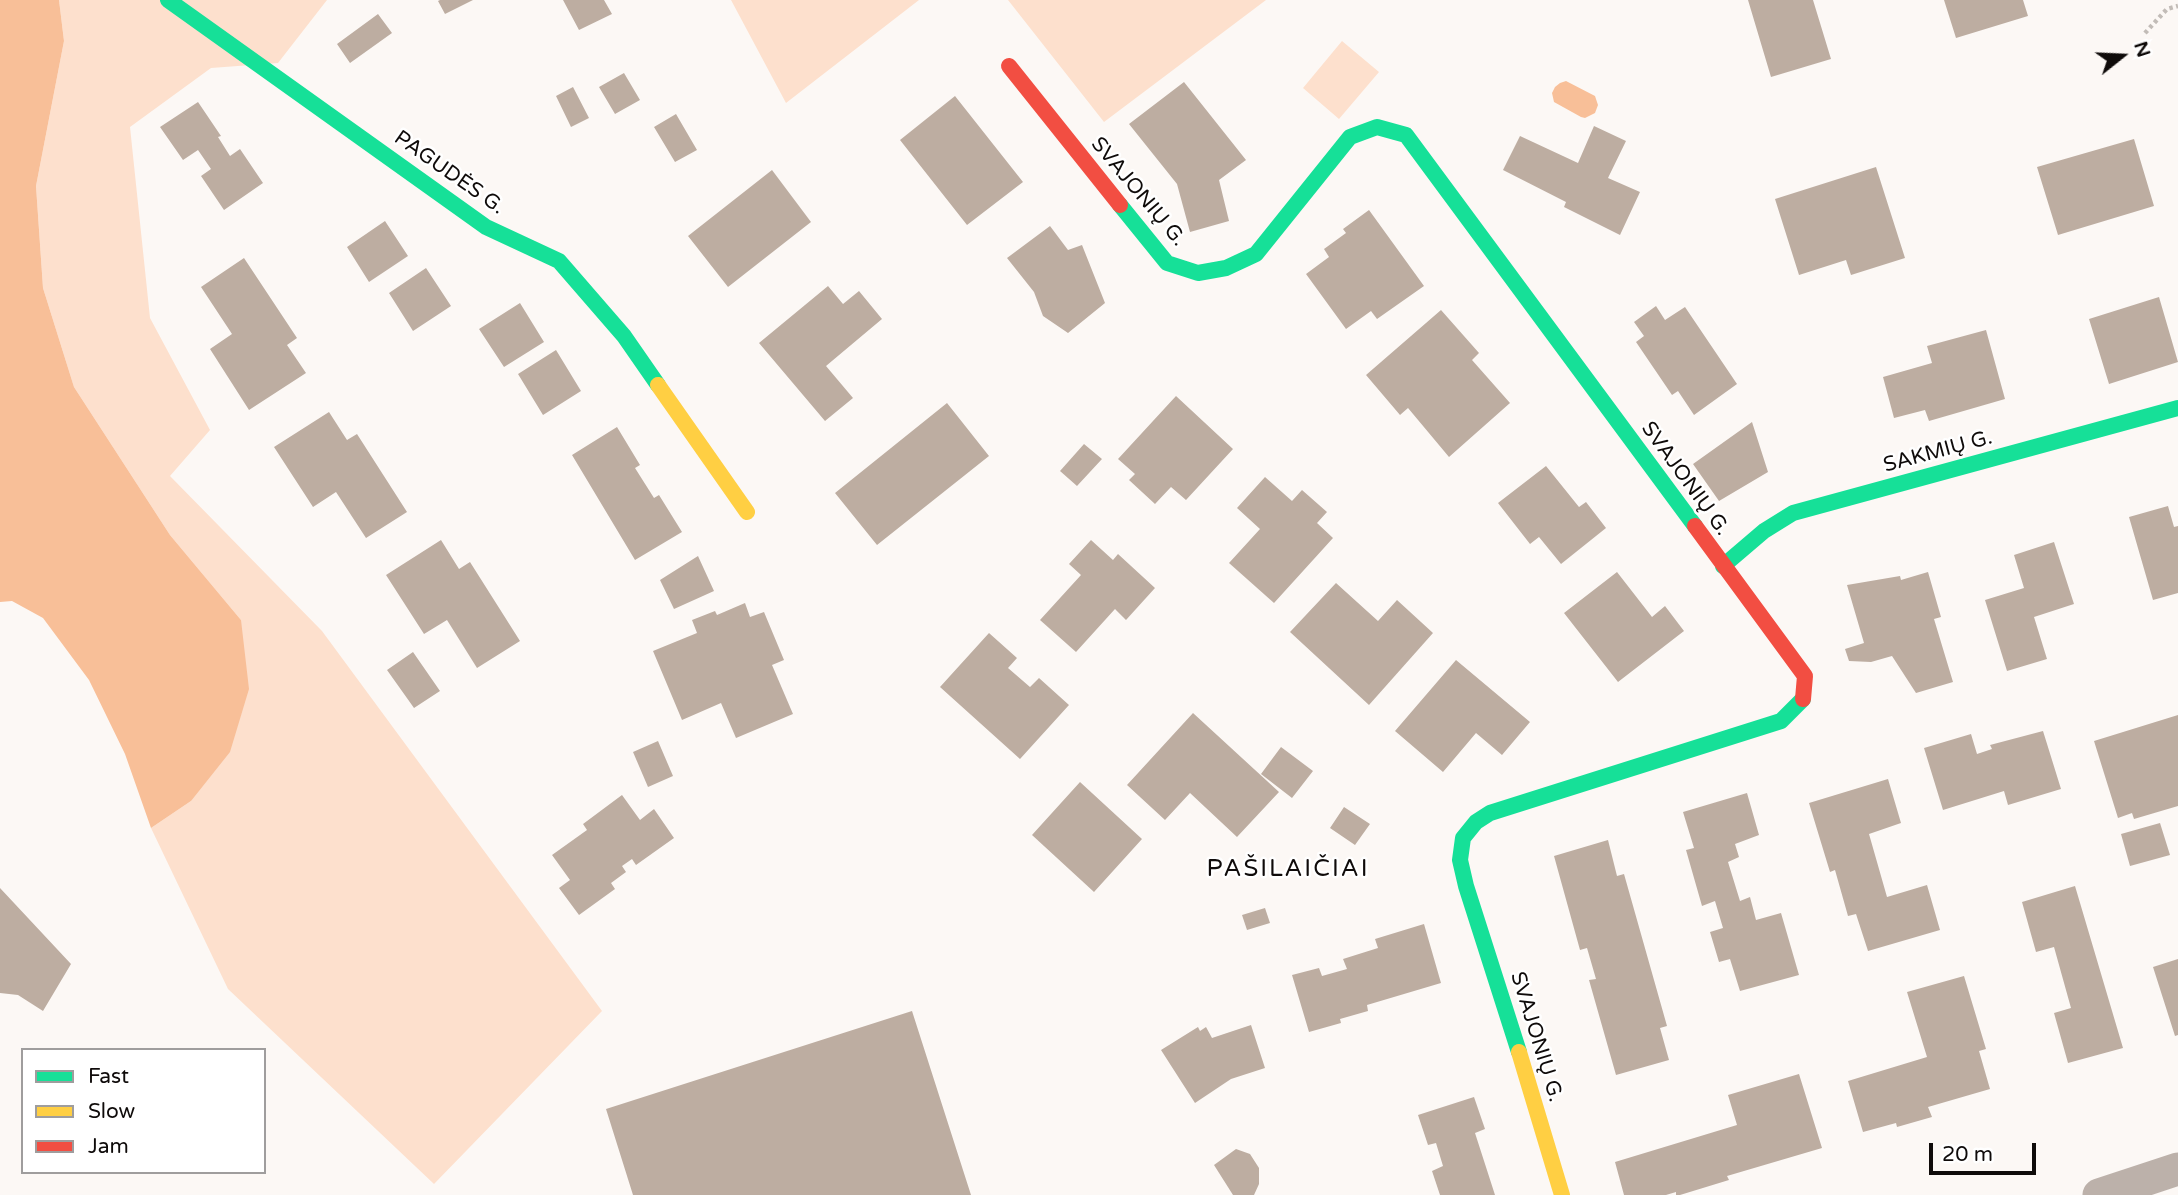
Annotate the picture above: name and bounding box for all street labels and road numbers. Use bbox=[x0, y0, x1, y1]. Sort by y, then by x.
street label: PAGUDĖS G. bbox=[389, 126, 509, 220]
street label: SVAJONIŲ G. bbox=[1085, 132, 1191, 252]
street label: SVAJONIŲ G. bbox=[1635, 417, 1735, 541]
street label: SAKMIŲ G. bbox=[1881, 425, 1995, 479]
street label: SVAJONIŲ G. bbox=[1504, 969, 1568, 1105]

